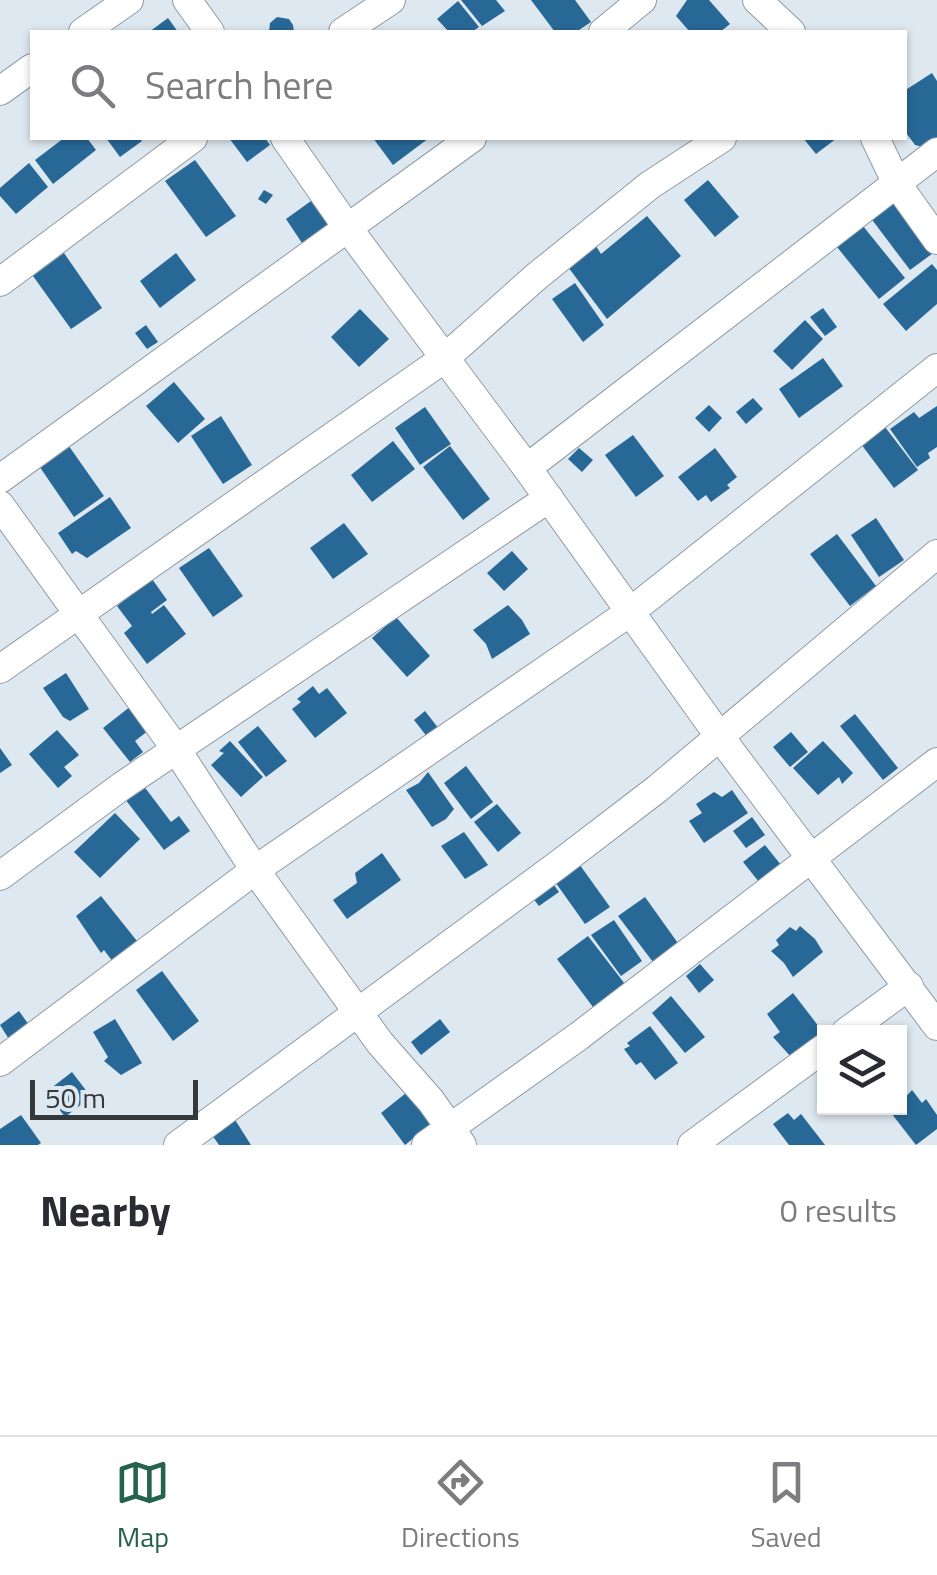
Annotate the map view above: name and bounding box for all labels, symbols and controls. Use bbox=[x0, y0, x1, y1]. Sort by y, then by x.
search box bbox=[30, 30, 907, 140]
text: Search here bbox=[145, 56, 333, 114]
icon: search bbox=[65, 58, 120, 113]
map controls bbox=[817, 1025, 907, 1115]
button: layers bbox=[817, 1025, 907, 1115]
scale bar bbox=[30, 1075, 198, 1120]
text: 50 m bbox=[45, 1076, 106, 1119]
text: Nearby bbox=[40, 1178, 171, 1242]
text: 0 results bbox=[780, 1186, 897, 1234]
tab: Map bbox=[115, 1455, 170, 1558]
tab: Directions bbox=[401, 1455, 520, 1558]
tab: Saved bbox=[750, 1455, 822, 1558]

